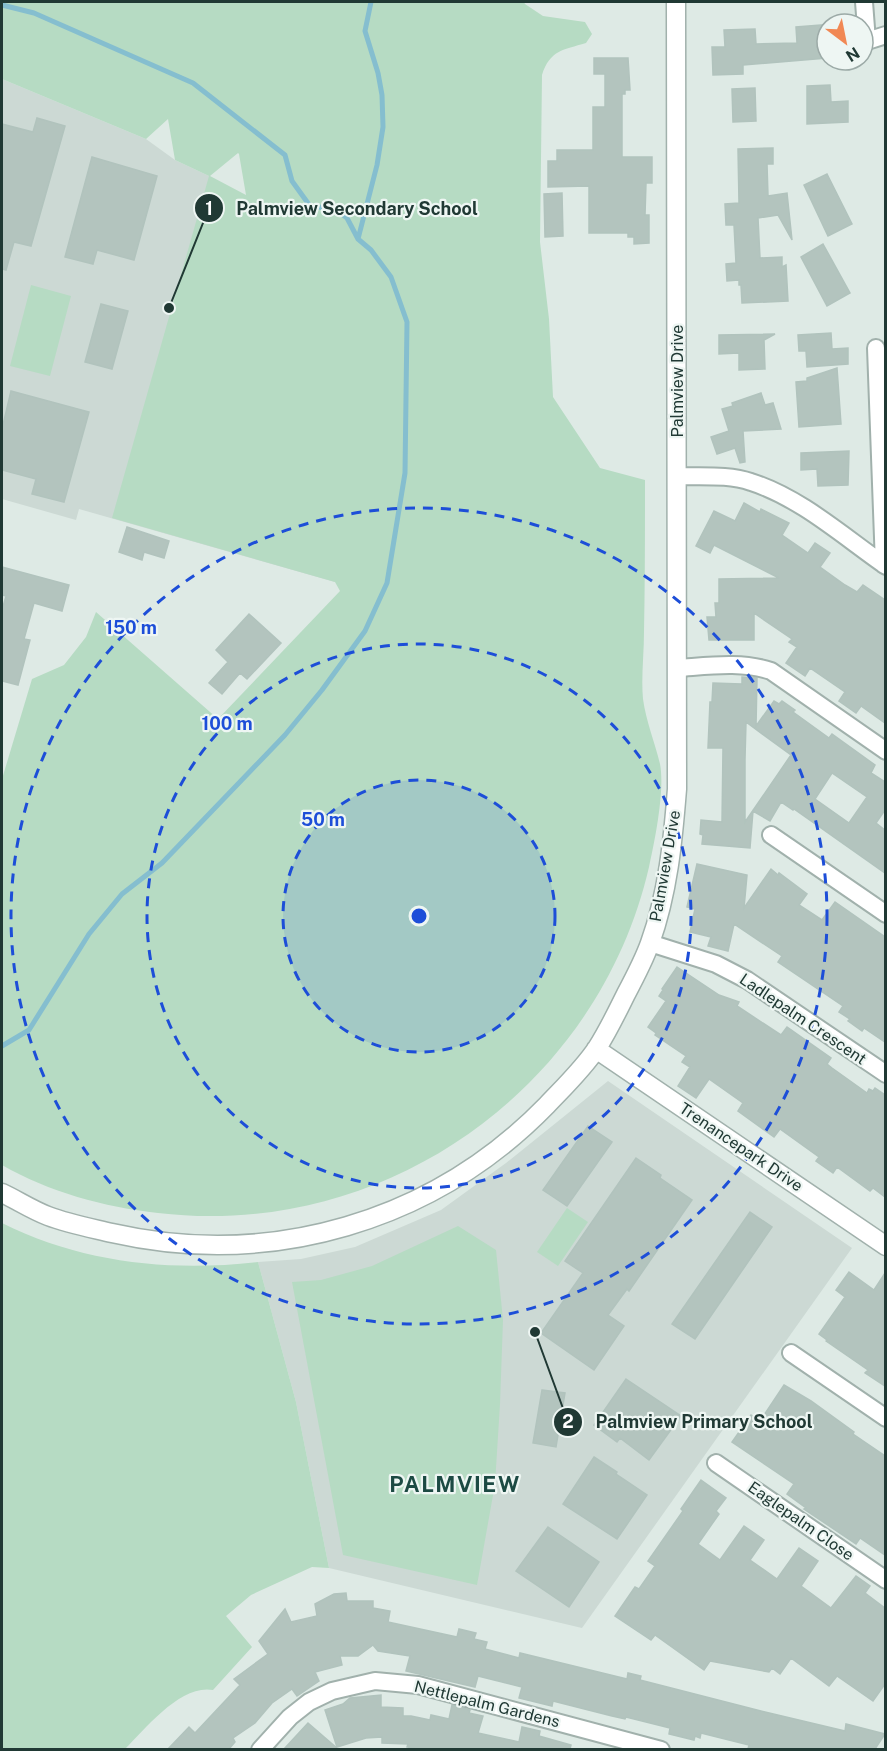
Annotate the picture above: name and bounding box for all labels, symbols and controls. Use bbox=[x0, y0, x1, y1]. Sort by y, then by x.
north arrow bbox=[815, 12, 875, 72]
text: N bbox=[842, 43, 863, 66]
callout: Palmview Secondary School bbox=[194, 190, 490, 226]
text: 1 bbox=[205, 198, 213, 219]
text: Palmview Secondary School bbox=[236, 198, 478, 219]
street label: Palmview Drive bbox=[668, 325, 687, 437]
text: 150 m bbox=[105, 617, 157, 638]
text: 100 m bbox=[201, 713, 253, 734]
text: 50 m bbox=[301, 809, 345, 830]
street label: Palmview Drive bbox=[646, 809, 684, 923]
centre of rings bbox=[409, 906, 429, 926]
street label: Ladlepalm Crescent bbox=[736, 970, 870, 1068]
street label: Trenancepark Drive bbox=[676, 1099, 806, 1195]
callout: Palmview Primary School bbox=[553, 1404, 825, 1440]
text: 2 bbox=[562, 1411, 574, 1432]
text: Palmview Primary School bbox=[595, 1411, 813, 1432]
district label: PALMVIEW bbox=[389, 1471, 521, 1497]
street label: Eaglepalm Close bbox=[745, 1478, 857, 1564]
street label: Nettlepalm Gardens bbox=[412, 1677, 562, 1731]

